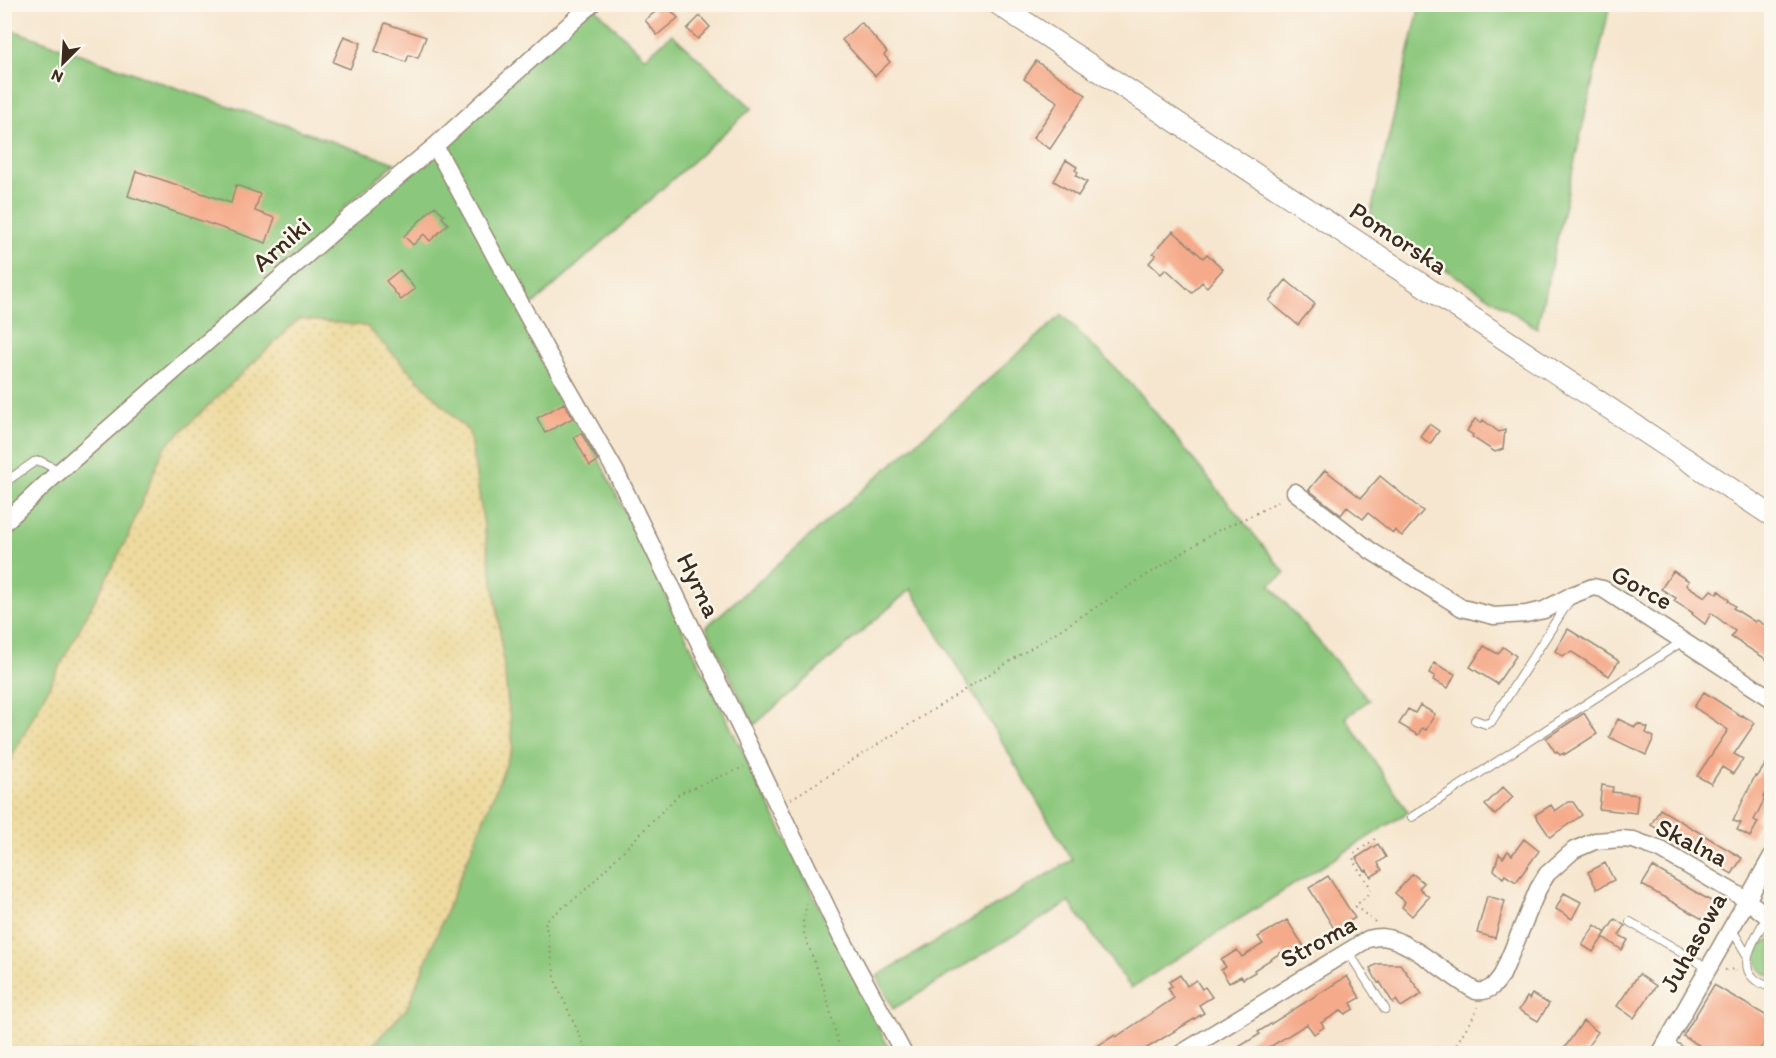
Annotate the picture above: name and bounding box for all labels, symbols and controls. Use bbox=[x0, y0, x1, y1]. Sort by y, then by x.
north arrow bbox=[33, 33, 93, 93]
text: N bbox=[48, 65, 66, 87]
street label: Pomorska bbox=[1344, 194, 1455, 282]
street label: Arniki bbox=[245, 210, 317, 278]
street label: Hyrna bbox=[670, 547, 729, 623]
street label: Gorce bbox=[1605, 557, 1679, 617]
street label: Skalna bbox=[1651, 810, 1734, 874]
street label: Juhasowa bbox=[1652, 886, 1734, 998]
street label: Stroma bbox=[1274, 907, 1362, 975]

